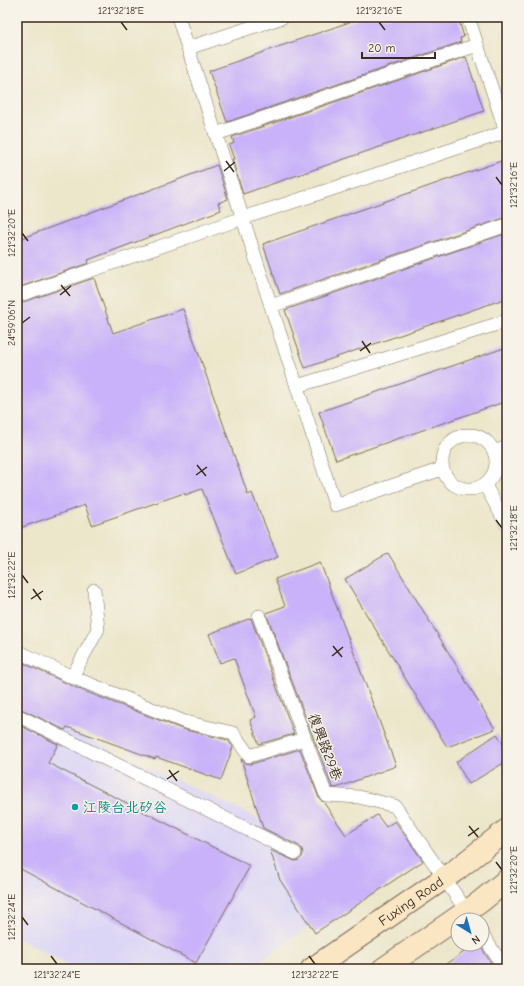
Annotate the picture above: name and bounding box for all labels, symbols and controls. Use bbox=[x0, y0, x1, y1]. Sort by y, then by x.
text: 121°32'18"E bbox=[98, 5, 144, 17]
text: 121°32'16"E bbox=[356, 5, 402, 17]
scale bar bbox=[362, 34, 435, 60]
text: 20 m bbox=[368, 41, 396, 55]
text: 121°32'16"E bbox=[508, 162, 520, 208]
text: 121°32'20"E bbox=[6, 209, 18, 257]
text: 24°59'06"N bbox=[6, 300, 18, 346]
text: 121°32'18"E bbox=[508, 505, 520, 551]
text: 121°32'22"E bbox=[6, 551, 18, 599]
street label: 復興路29巷 bbox=[304, 711, 346, 784]
place label: 江陵台北矽谷 bbox=[83, 799, 167, 816]
marker: 江陵台北矽谷 bbox=[70, 802, 80, 812]
text: 121°32'20"E bbox=[508, 846, 520, 894]
street label: Fuxing Road bbox=[375, 873, 447, 929]
text: 121°32'24"E bbox=[6, 894, 18, 940]
north arrow bbox=[450, 912, 490, 952]
text: N bbox=[469, 932, 482, 947]
text: 121°32'24"E bbox=[34, 969, 80, 981]
text: 121°32'22"E bbox=[291, 969, 339, 981]

